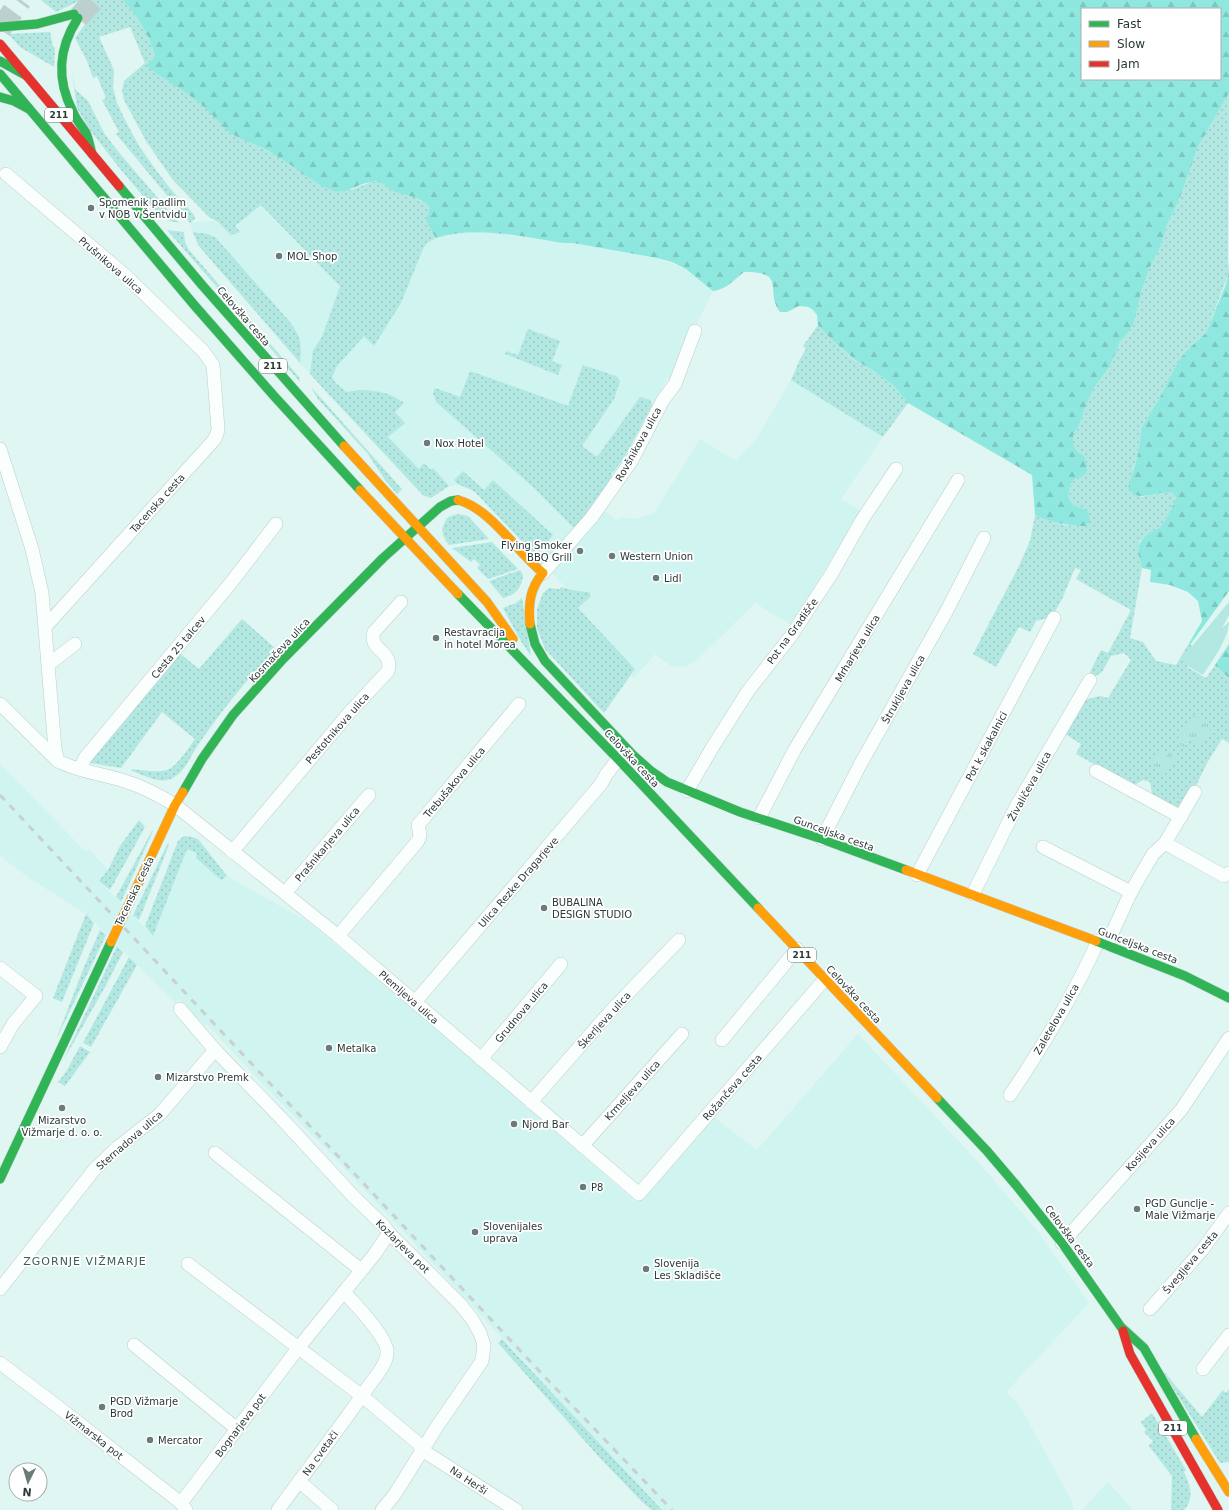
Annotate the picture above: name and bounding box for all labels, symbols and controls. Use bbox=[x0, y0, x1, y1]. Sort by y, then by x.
legend bbox=[1081, 8, 1221, 80]
text: Fast bbox=[1117, 17, 1141, 31]
text: Slow bbox=[1117, 37, 1145, 51]
text: Jam bbox=[1116, 57, 1140, 71]
road number: 211 bbox=[45, 108, 73, 122]
place label: Spomenik padlim v NOB v Šentvidu bbox=[99, 197, 187, 220]
marker: Spomenik padlim v NOB v Šentvidu bbox=[86, 203, 96, 213]
street label: Prušnikova ulica bbox=[77, 235, 145, 296]
marker: MOL Shop bbox=[274, 251, 284, 261]
place label: MOL Shop bbox=[287, 251, 337, 262]
street label: Celovška cesta bbox=[215, 284, 272, 348]
road number: 211 bbox=[259, 359, 287, 373]
street label: Rovšnikova ulica bbox=[613, 405, 663, 483]
marker: Nox Hotel bbox=[422, 438, 432, 448]
place label: Nox Hotel bbox=[435, 438, 484, 449]
street label: Tacenska cesta bbox=[127, 472, 187, 536]
place label: Flying Smoker BBQ Grill bbox=[501, 540, 573, 563]
marker: Flying Smoker BBQ Grill bbox=[575, 546, 585, 556]
marker: Western Union bbox=[607, 551, 617, 561]
place label: Western Union bbox=[620, 551, 693, 562]
marker: Lidl bbox=[651, 573, 661, 583]
place label: Lidl bbox=[664, 573, 681, 584]
street label: Pot na Gradišče bbox=[765, 596, 820, 666]
street label: Mrharjeva ulica bbox=[833, 612, 882, 684]
street label: Cesta 25 talcev bbox=[149, 614, 208, 681]
street label: Kosmačeva ulica bbox=[247, 616, 312, 685]
place label: Restavracija in hotel Morea bbox=[444, 627, 516, 650]
marker: Restavracija in hotel Morea bbox=[431, 633, 441, 643]
street label: Štrukljeva ulica bbox=[879, 652, 927, 726]
street label: Pestotnikova ulica bbox=[304, 691, 371, 766]
street label: Pot k skakalnici bbox=[964, 710, 1009, 783]
street label: Celovška cesta bbox=[602, 727, 661, 790]
street label: Trebušakova ulica bbox=[421, 745, 487, 821]
street label: Živaličeva ulica bbox=[1005, 749, 1053, 823]
street label: Prašnikarjeva ulica bbox=[293, 805, 362, 884]
street label: Gunceljska cesta bbox=[792, 814, 876, 853]
street label: Ulica Rezke Dragarjeve bbox=[476, 835, 561, 930]
street label: Tacenska cesta bbox=[112, 855, 156, 929]
place label: BUBALINA DESIGN STUDIO bbox=[552, 897, 632, 920]
marker: BUBALINA DESIGN STUDIO bbox=[539, 903, 549, 913]
street label: Gunceljska cesta bbox=[1096, 925, 1179, 966]
road number: 211 bbox=[788, 948, 816, 962]
street label: Celovška cesta bbox=[824, 963, 883, 1026]
street label: Plemljeva ulica bbox=[377, 969, 441, 1026]
street label: Grudnova ulica bbox=[493, 980, 550, 1045]
street label: Zaletelova ulica bbox=[1032, 982, 1081, 1056]
street label: Škerljeva ulica bbox=[575, 989, 633, 1051]
marker: Metalka bbox=[324, 1043, 334, 1053]
place label: Metalka bbox=[337, 1043, 376, 1054]
street label: Rožančeva cesta bbox=[701, 1052, 764, 1123]
street label: Krmeljeva ulica bbox=[603, 1058, 662, 1123]
marker: Mizarstvo Premk bbox=[153, 1072, 163, 1082]
place label: Mizarstvo Premk bbox=[166, 1072, 249, 1083]
marker: Mizarstvo Vižmarje d. o. o. bbox=[57, 1103, 67, 1113]
street label: Sternadova ulica bbox=[94, 1109, 165, 1172]
place label: Mizarstvo Vižmarje d. o. o. bbox=[22, 1115, 102, 1138]
street label: Kosijeva ulica bbox=[1124, 1115, 1177, 1173]
marker: Njord Bar bbox=[509, 1119, 519, 1129]
place label: Njord Bar bbox=[522, 1119, 570, 1130]
marker: P8 bbox=[578, 1182, 588, 1192]
place label: P8 bbox=[591, 1182, 603, 1193]
place label: PGD Gunclje - Male Vižmarje bbox=[1145, 1198, 1215, 1221]
street label: Celovška cesta bbox=[1043, 1203, 1097, 1270]
marker: PGD Gunclje - Male Vižmarje bbox=[1132, 1204, 1142, 1214]
street label: Kozlarjeva pot bbox=[374, 1217, 432, 1275]
place label: Slovenijales uprava bbox=[483, 1221, 542, 1244]
marker: Slovenijales uprava bbox=[470, 1227, 480, 1237]
street label: Švegljeva cesta bbox=[1160, 1228, 1220, 1296]
district label: ZGORNJE VIŽMARJE bbox=[23, 1255, 147, 1268]
place label: Slovenija Les Skladišče bbox=[654, 1258, 721, 1281]
marker: Slovenija Les Skladišče bbox=[641, 1264, 651, 1274]
street label: Bognarjeva pot bbox=[213, 1391, 268, 1459]
place label: PGD Vižmarje Brod bbox=[110, 1396, 178, 1419]
marker: PGD Vižmarje Brod bbox=[97, 1402, 107, 1412]
street label: Vižmarska pot bbox=[62, 1409, 125, 1462]
road number: 211 bbox=[1159, 1421, 1187, 1435]
street label: Na cvetači bbox=[300, 1429, 340, 1478]
marker: Mercator bbox=[145, 1435, 155, 1445]
place label: Mercator bbox=[158, 1435, 203, 1446]
north arrow bbox=[8, 1462, 48, 1502]
street label: Na Herši bbox=[448, 1464, 490, 1497]
text: N bbox=[22, 1485, 32, 1498]

